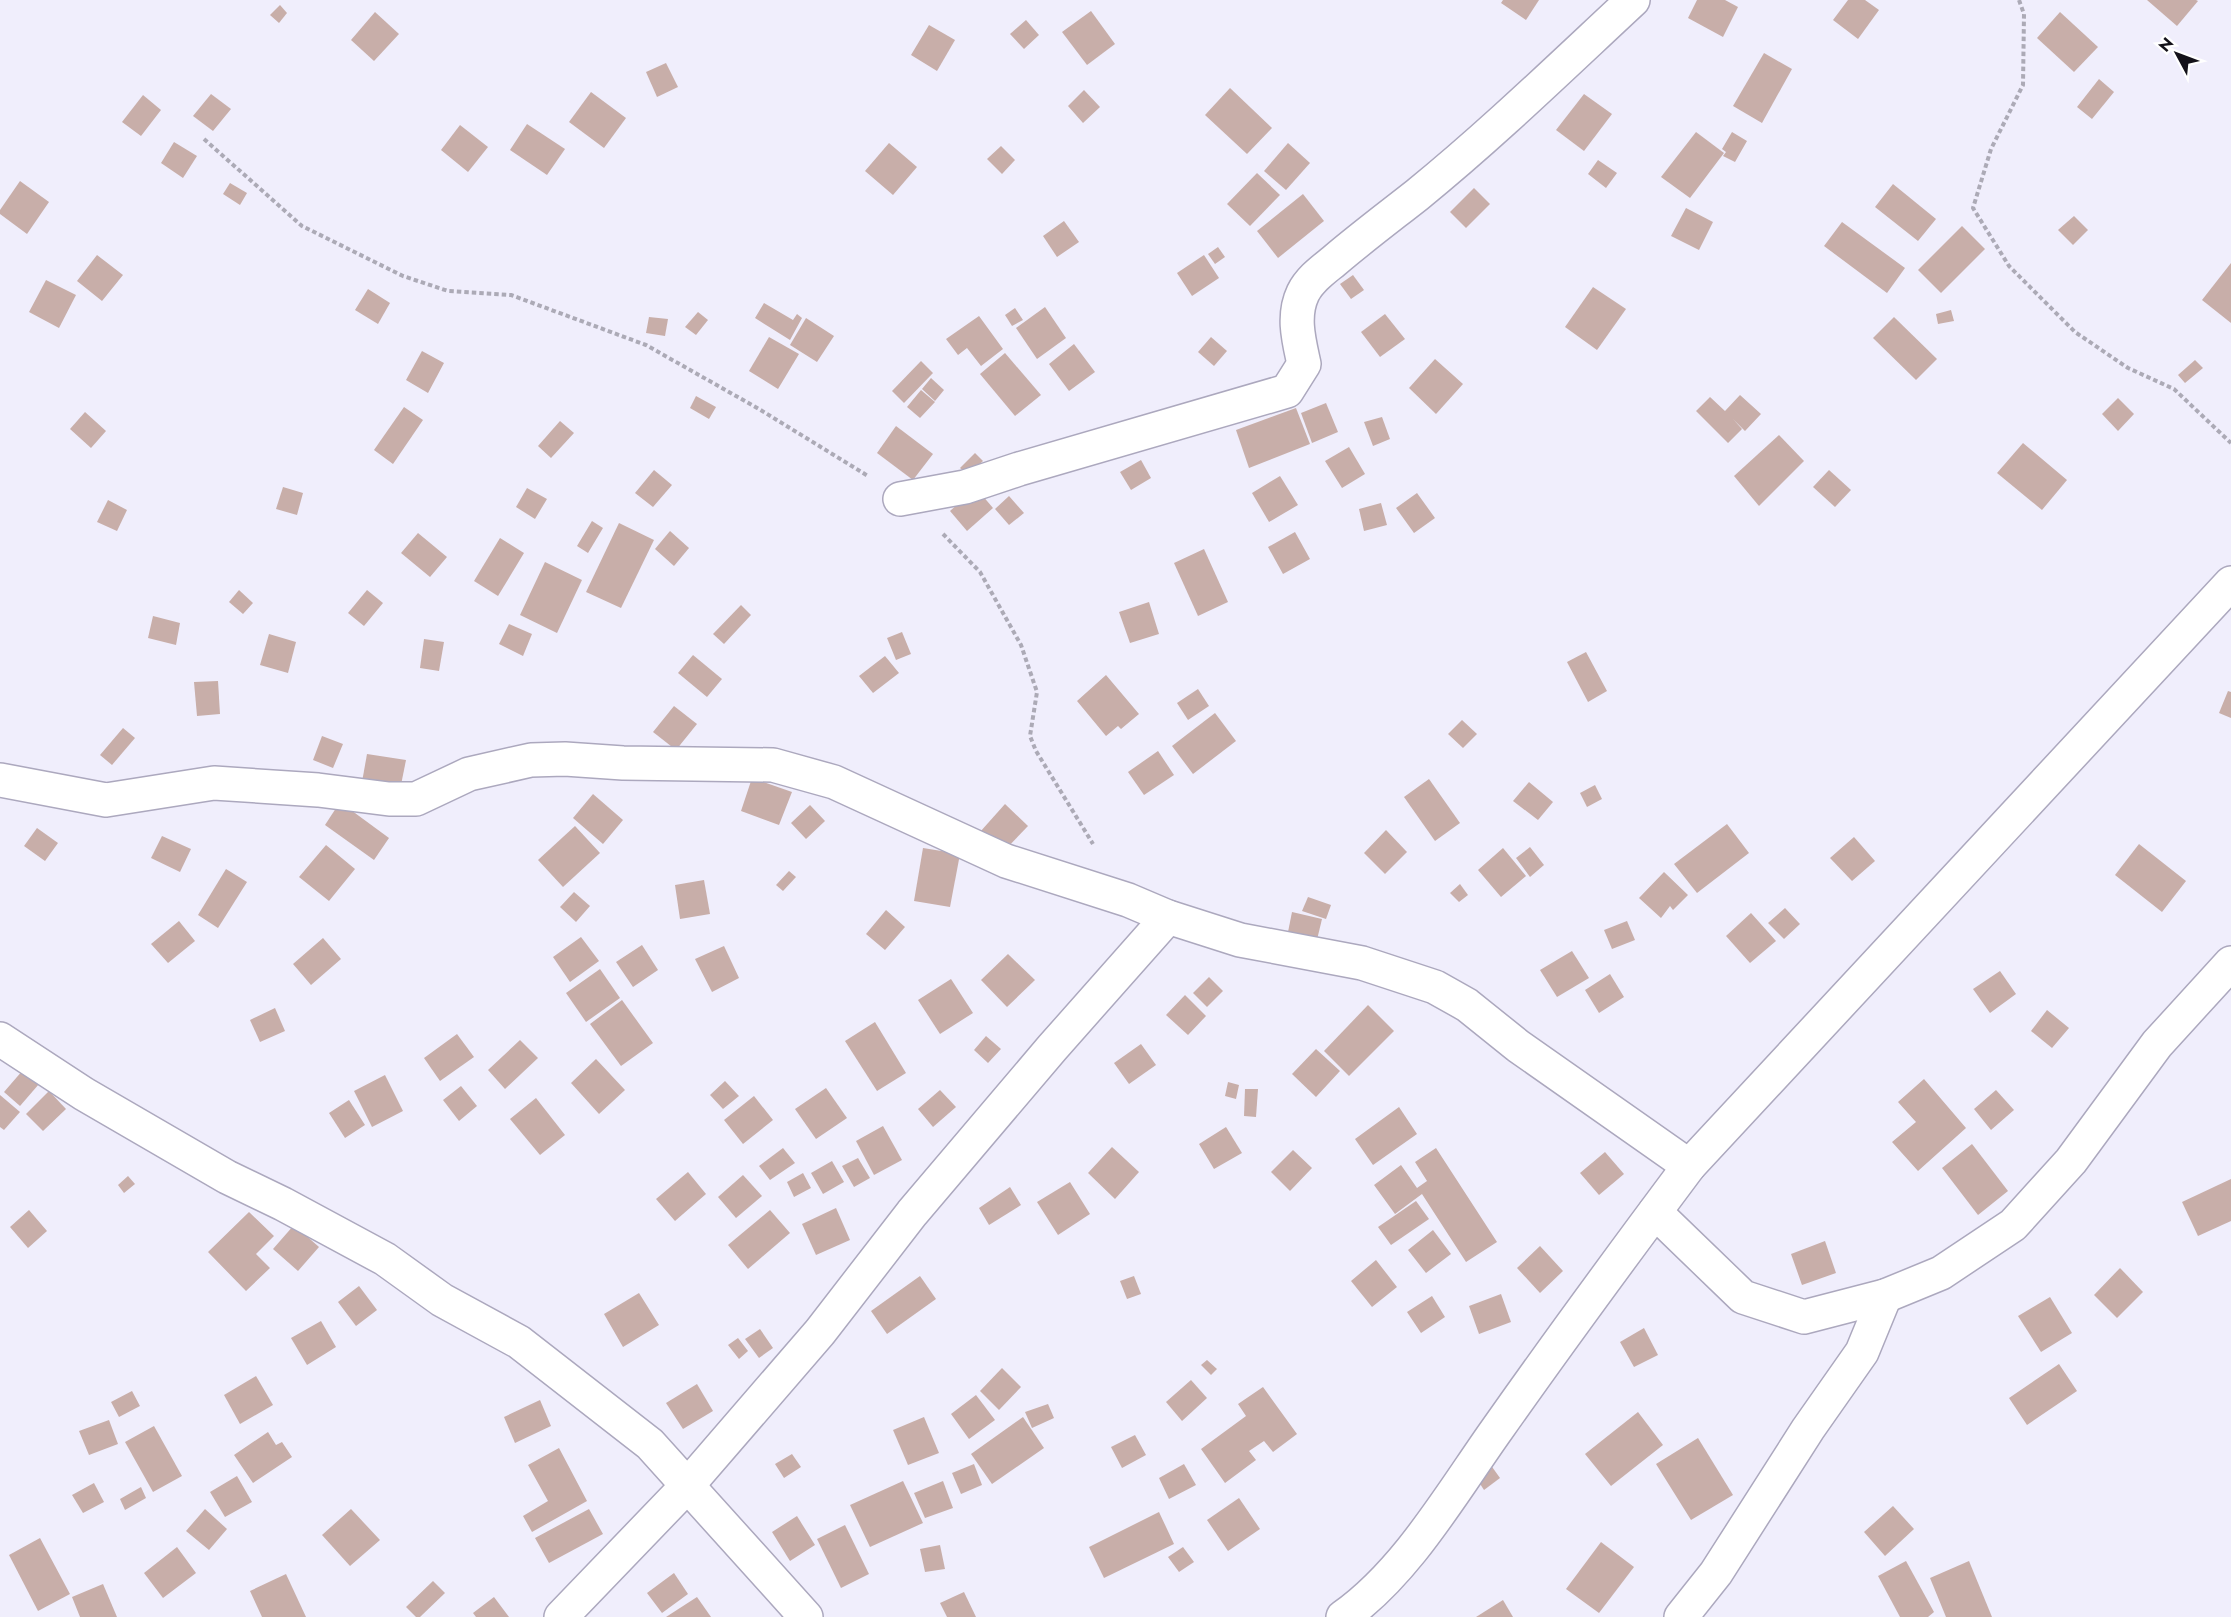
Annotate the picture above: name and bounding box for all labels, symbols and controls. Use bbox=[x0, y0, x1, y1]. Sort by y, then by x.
north arrow bbox=[2147, 24, 2207, 84]
text: N bbox=[2153, 32, 2179, 57]

